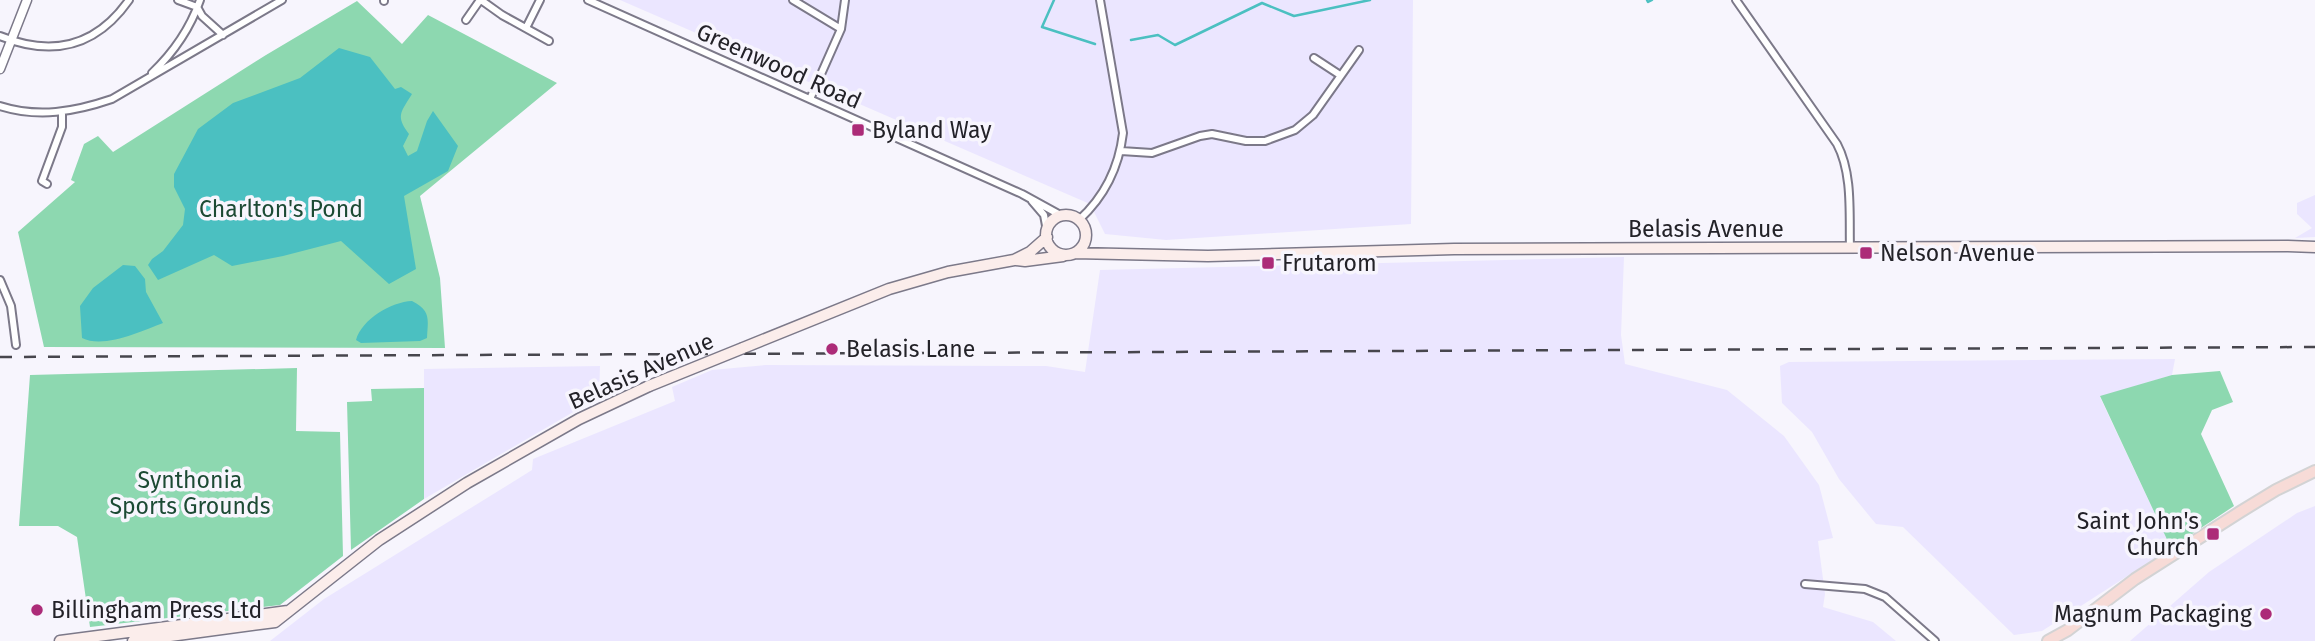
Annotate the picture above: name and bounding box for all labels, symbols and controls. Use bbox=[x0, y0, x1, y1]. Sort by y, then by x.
street label: Greenwood Road bbox=[692, 17, 866, 115]
place label: Byland Way bbox=[872, 116, 992, 144]
marker: Byland Way bbox=[850, 122, 866, 138]
park label: Charlton's Pond bbox=[199, 195, 363, 223]
street label: Belasis Avenue bbox=[1628, 215, 1784, 243]
place label: Nelson Avenue bbox=[1880, 239, 2035, 267]
marker: Nelson Avenue bbox=[1858, 245, 1874, 261]
place label: Frutarom bbox=[1282, 249, 1377, 277]
marker: Frutarom bbox=[1260, 255, 1276, 271]
street label: Belasis Avenue bbox=[564, 327, 718, 415]
place label: Belasis Lane bbox=[846, 335, 975, 363]
marker: Belasis Lane bbox=[824, 341, 840, 357]
park label: Synthonia Sports Grounds bbox=[109, 466, 271, 520]
place label: Saint John's Church bbox=[2077, 507, 2199, 561]
marker: Saint John's Church bbox=[2205, 526, 2221, 542]
place label: Billingham Press Ltd bbox=[51, 596, 262, 624]
place label: Magnum Packaging bbox=[2054, 600, 2252, 628]
marker: Billingham Press Ltd bbox=[29, 602, 45, 618]
marker: Magnum Packaging bbox=[2258, 606, 2274, 622]

